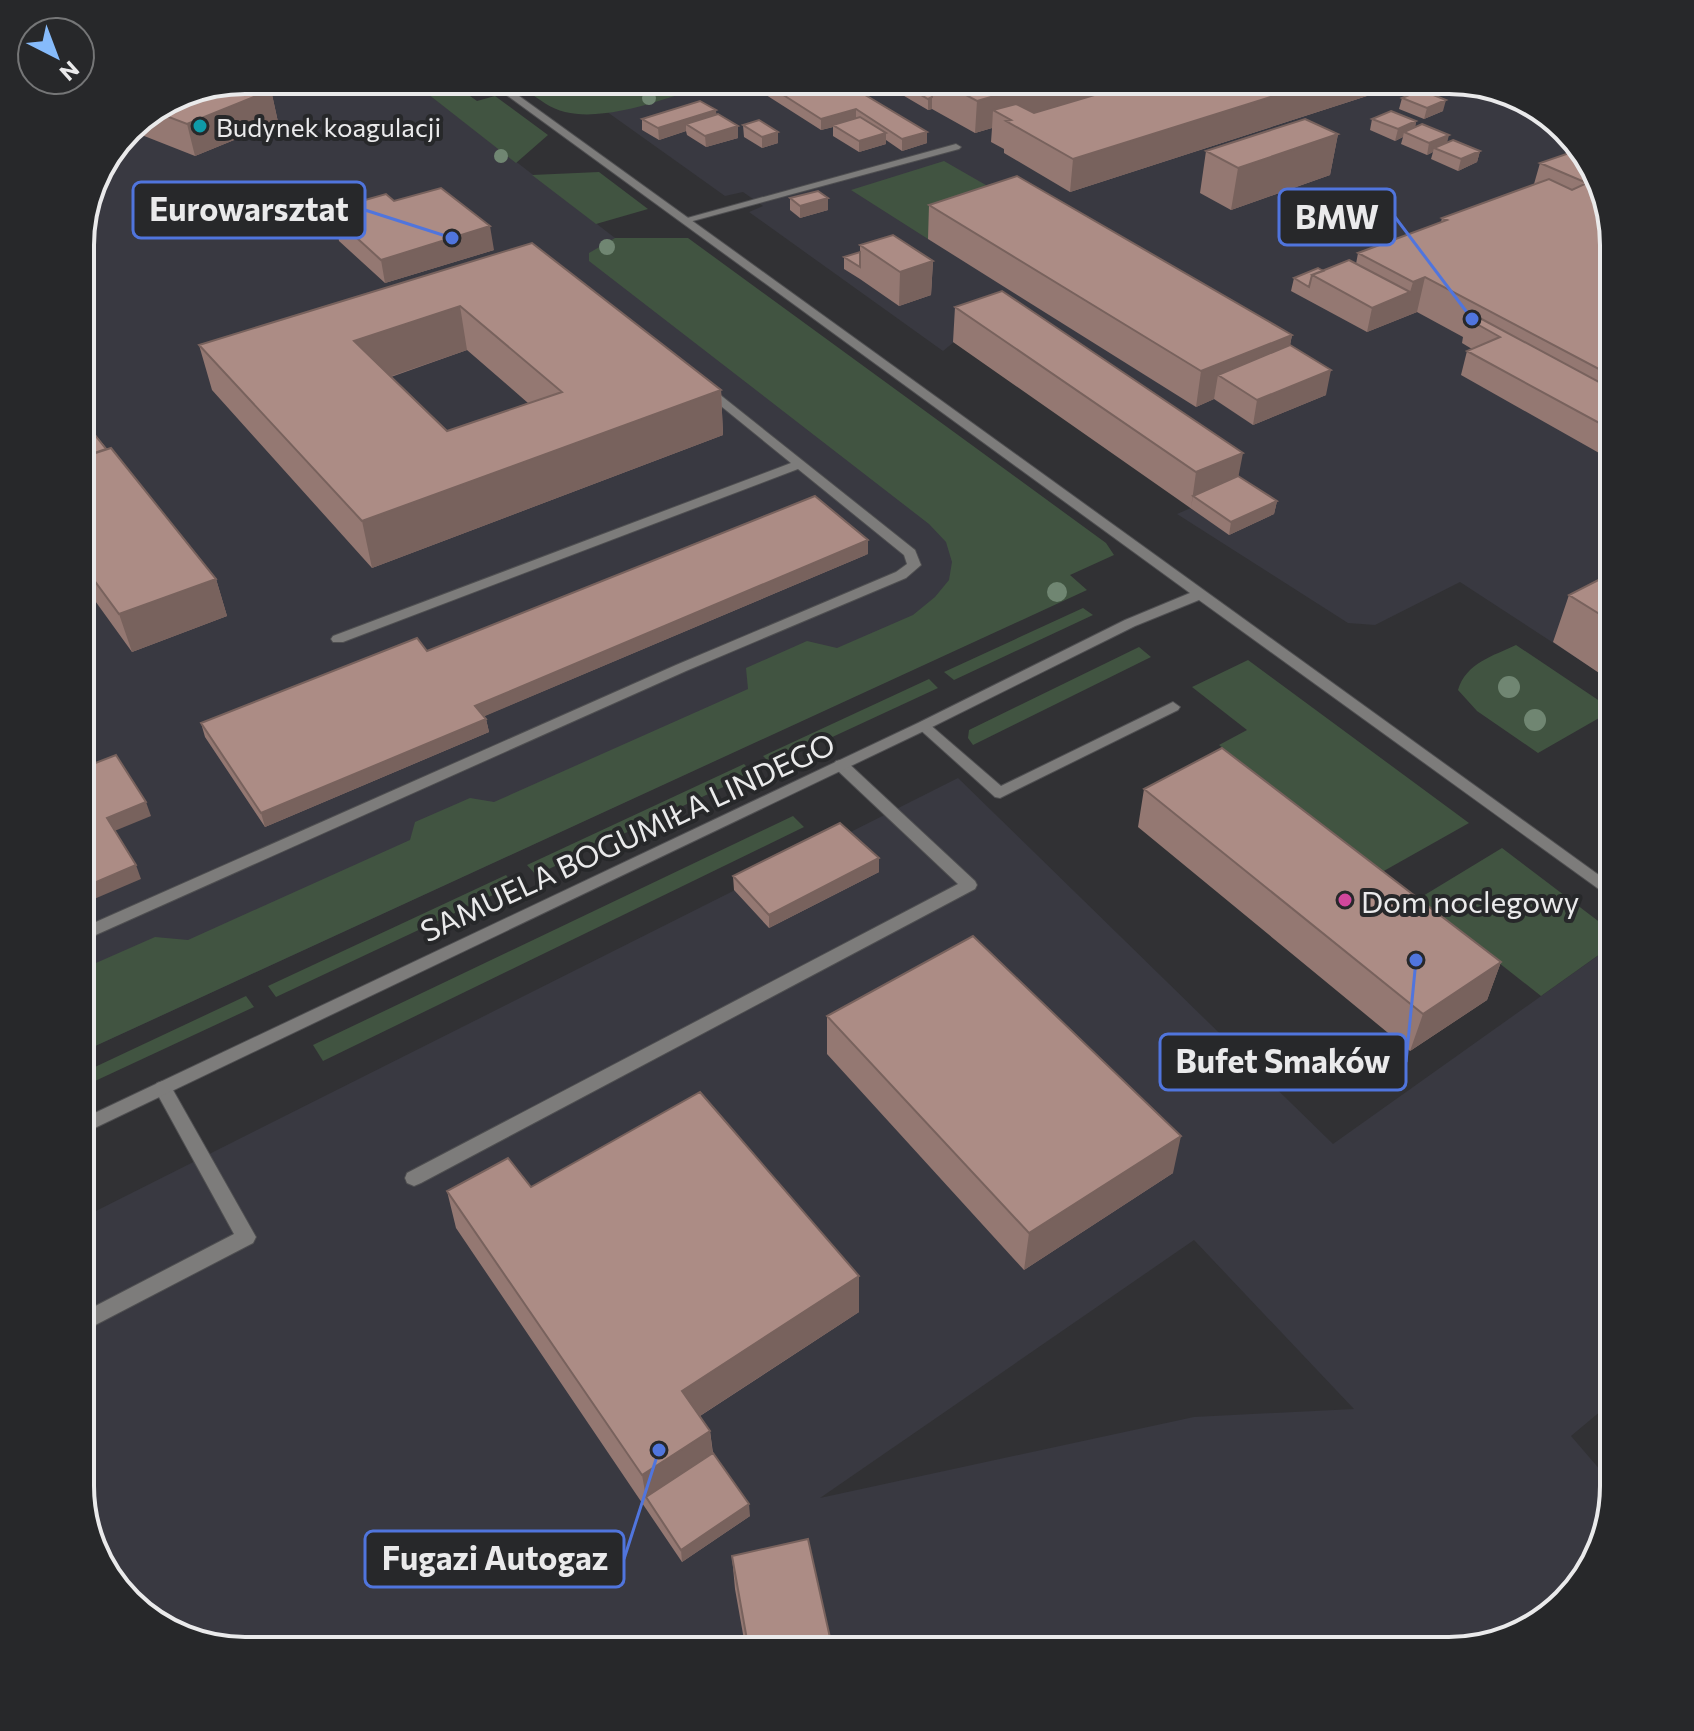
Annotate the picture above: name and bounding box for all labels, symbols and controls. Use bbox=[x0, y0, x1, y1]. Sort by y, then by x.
north arrow bbox=[16, 16, 96, 96]
text: N bbox=[55, 56, 85, 87]
place label: Budynek koagulacji bbox=[216, 111, 441, 142]
marker: Budynek koagulacji bbox=[191, 117, 209, 135]
callout: Eurowarsztat bbox=[133, 182, 365, 238]
text: Eurowarsztat bbox=[149, 188, 349, 228]
callout: BMW bbox=[1279, 189, 1395, 245]
text: BMW bbox=[1295, 196, 1379, 236]
street label: SAMUELA BOGUMIŁA LINDEGO bbox=[414, 724, 840, 948]
place label: Dom noclegowy bbox=[1361, 882, 1579, 919]
marker: Dom noclegowy bbox=[1336, 891, 1354, 909]
callout: Bufet Smaków bbox=[1160, 1034, 1406, 1090]
text: Bufet Smaków bbox=[1176, 1040, 1391, 1080]
callout: Fugazi Autogaz bbox=[365, 1531, 624, 1587]
text: Fugazi Autogaz bbox=[382, 1537, 608, 1577]

